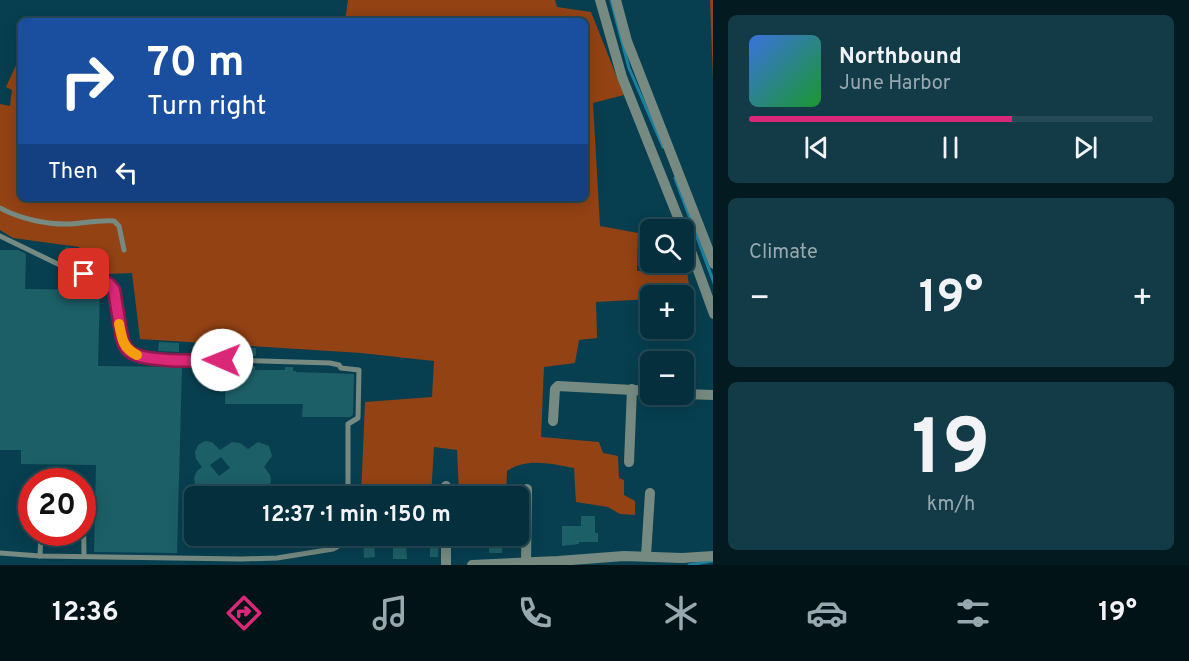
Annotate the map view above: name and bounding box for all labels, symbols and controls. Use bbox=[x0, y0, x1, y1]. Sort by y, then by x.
text: 70 m bbox=[147, 38, 245, 91]
icon: right bbox=[48, 42, 126, 120]
text: Northbound bbox=[839, 44, 962, 71]
text: June Harbor bbox=[839, 71, 951, 97]
text: Turn right bbox=[147, 90, 266, 124]
icon: previous bbox=[800, 131, 833, 164]
icon: pause bbox=[934, 131, 967, 164]
icon: next bbox=[1069, 131, 1102, 164]
icon: left bbox=[110, 156, 143, 189]
text: Then bbox=[48, 159, 98, 186]
map controls bbox=[640, 219, 694, 405]
button: search bbox=[640, 219, 694, 273]
text: Climate bbox=[749, 240, 818, 266]
pin bbox=[58, 248, 109, 299]
icon: arrive bbox=[67, 257, 100, 290]
text: 19° bbox=[919, 271, 983, 328]
text: − bbox=[749, 279, 770, 321]
text: + bbox=[1132, 279, 1153, 321]
button: + bbox=[640, 285, 694, 339]
position arrow bbox=[190, 328, 254, 392]
button: − bbox=[640, 351, 694, 405]
text: 19 bbox=[911, 403, 991, 502]
speed limit sign: 20 bbox=[18, 468, 96, 546]
text: km/h bbox=[927, 492, 975, 518]
text: 12:37 · 1 min · 150 m bbox=[262, 502, 451, 529]
icon: directions bbox=[223, 592, 265, 634]
icon: music bbox=[369, 592, 411, 634]
icon: phone bbox=[514, 592, 556, 634]
icon: climate bbox=[660, 592, 702, 634]
icon: car bbox=[806, 592, 848, 634]
icon: filters bbox=[952, 592, 994, 634]
text: 12:36 bbox=[52, 596, 119, 630]
text: 19° bbox=[1098, 596, 1137, 630]

